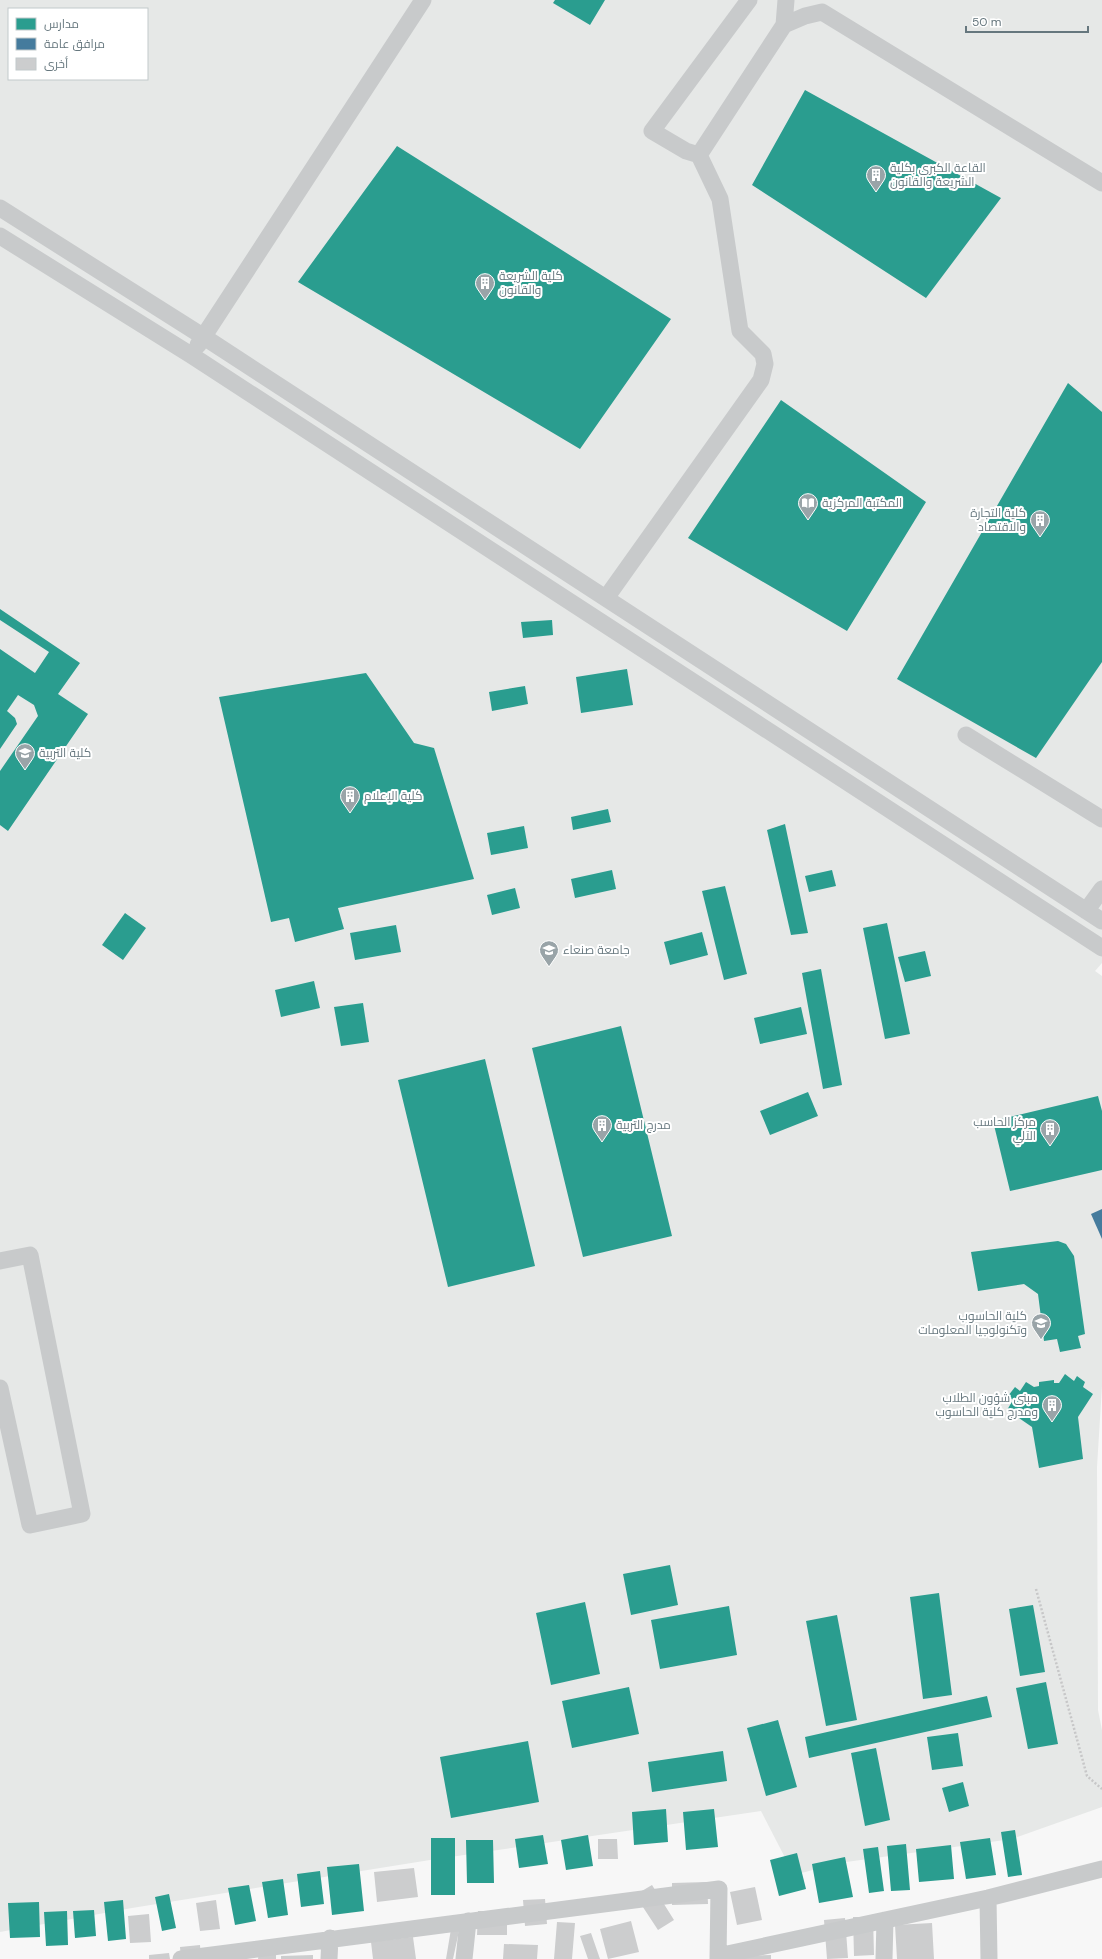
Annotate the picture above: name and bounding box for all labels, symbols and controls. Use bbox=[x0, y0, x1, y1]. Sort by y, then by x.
legend bbox=[8, 8, 148, 80]
scale bar bbox=[966, 8, 1088, 34]
text: 50 m bbox=[972, 14, 1001, 30]
text: مدارس bbox=[44, 16, 79, 32]
text: مرافق عامة bbox=[44, 36, 105, 52]
text: أخرى bbox=[44, 56, 68, 72]
place label: القاعة الكبرى بكلية الشريعة والقانون bbox=[890, 160, 986, 190]
building icon: القاعة الكبرى بكلية الشريعة والقانون bbox=[865, 164, 887, 192]
place label: كلية الشريعة والقانون bbox=[499, 268, 563, 298]
building icon: كلية الشريعة والقانون bbox=[474, 272, 496, 300]
library icon: المكتبة المركزية bbox=[797, 492, 819, 520]
place label: المكتبة المركزية bbox=[822, 495, 902, 511]
place label: كلية التجارة والاقتصاد bbox=[970, 505, 1026, 535]
building icon: كلية التجارة والاقتصاد bbox=[1029, 509, 1051, 537]
school or university icon: كلية التربية bbox=[14, 742, 36, 770]
place label: كلية التربية bbox=[39, 745, 91, 761]
building icon: كلية الإعلام bbox=[339, 785, 361, 813]
place label: كلية الإعلام bbox=[364, 788, 422, 804]
school or university icon: جامعة صنعاء bbox=[538, 939, 560, 967]
place label: جامعة صنعاء bbox=[563, 942, 630, 958]
building icon: مدرج التربية bbox=[591, 1114, 613, 1142]
place label: مركز الحاسب الآلي bbox=[973, 1114, 1036, 1146]
place label: مدرج التربية bbox=[616, 1117, 671, 1133]
building icon: مركز الحاسب الآلي bbox=[1039, 1118, 1061, 1146]
place label: كلية الحاسوب وتكنولوجيا المعلومات bbox=[918, 1308, 1027, 1338]
school or university icon: كلية الحاسوب وتكنولوجيا المعلومات bbox=[1030, 1312, 1052, 1340]
place label: مبنى شؤون الطلاب ومدرج كلية الحاسوب bbox=[936, 1390, 1038, 1420]
building icon: مبنى شؤون الطلاب ومدرج كلية الحاسوب bbox=[1041, 1394, 1063, 1422]

